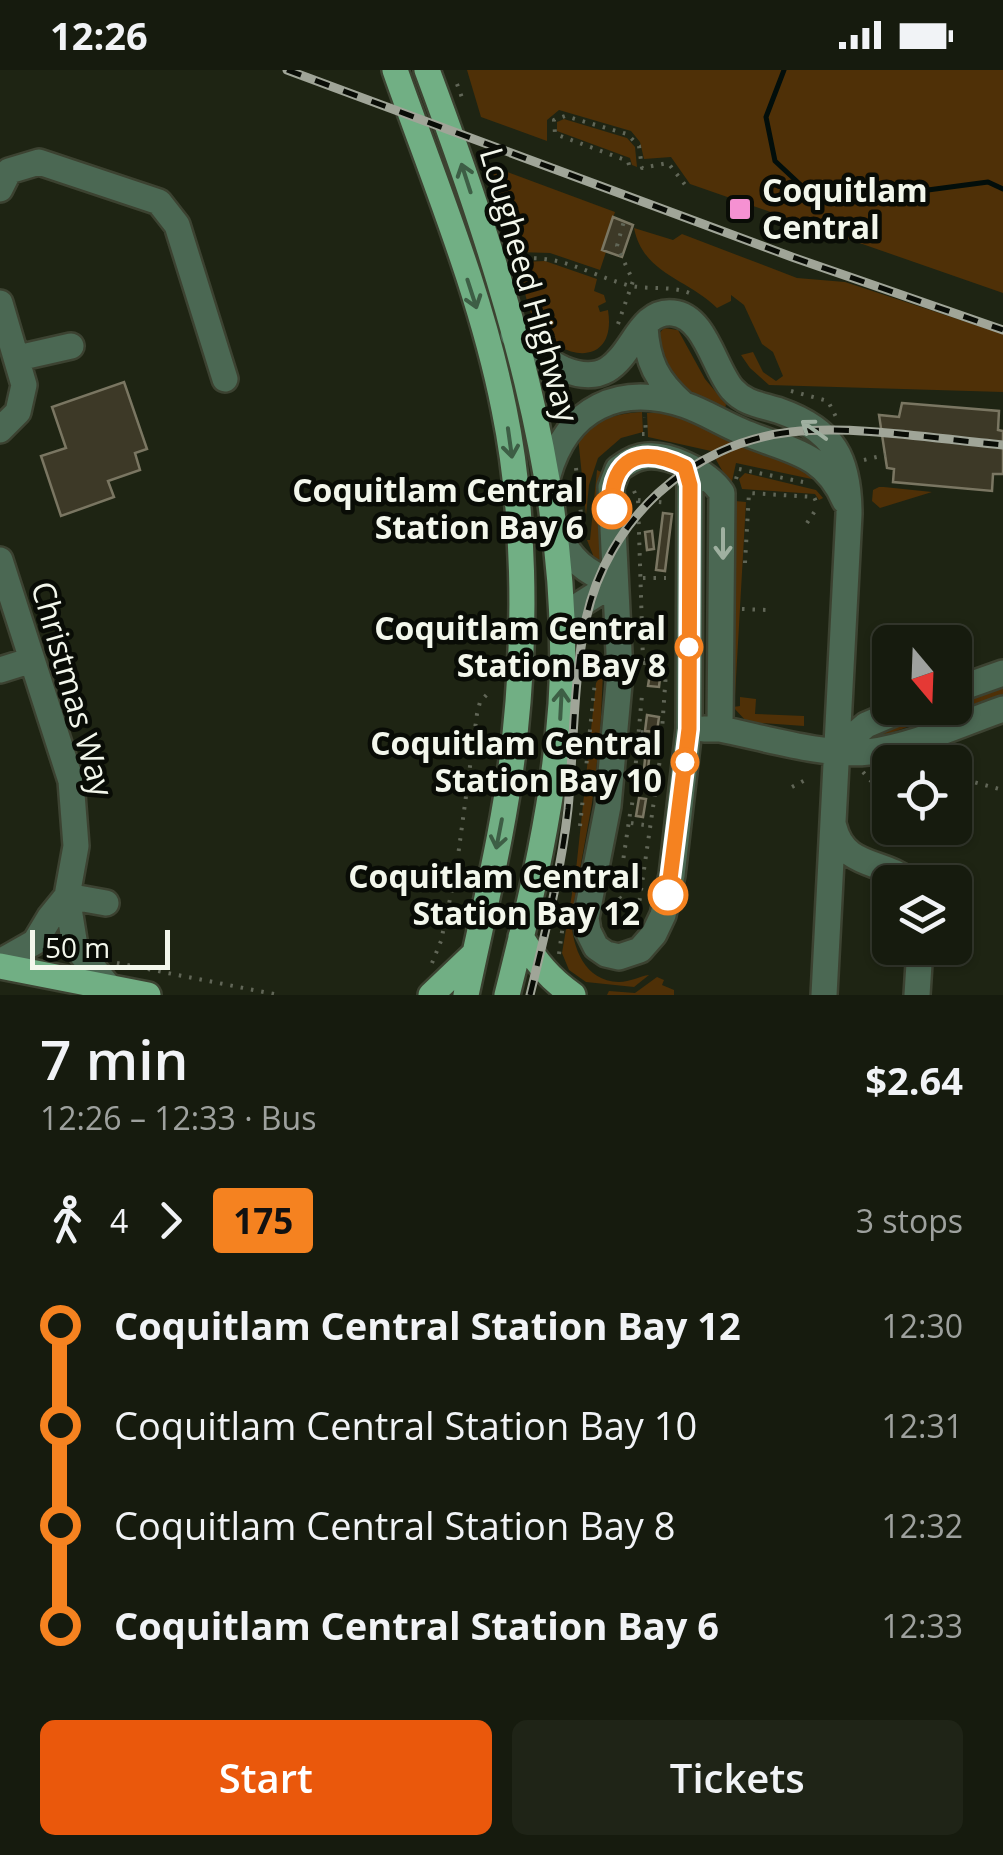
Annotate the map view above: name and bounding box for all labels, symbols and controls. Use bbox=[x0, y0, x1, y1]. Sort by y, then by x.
text: 12:26 bbox=[50, 9, 148, 61]
street label: Lougheed Highway bbox=[471, 142, 590, 428]
one-way arrow bbox=[456, 163, 474, 195]
place label: Coquitlam Central bbox=[762, 168, 928, 248]
marker: Coquitlam Central bbox=[727, 196, 753, 222]
one-way arrow bbox=[465, 278, 483, 310]
one-way arrow bbox=[801, 420, 828, 441]
one-way arrow bbox=[501, 427, 519, 459]
place label: Coquitlam Central Station Bay 6 bbox=[292, 468, 584, 548]
marker: Coquitlam Central Station Bay 6 bbox=[593, 490, 631, 528]
one-way arrow bbox=[714, 526, 732, 559]
street label: Christmas Way bbox=[22, 576, 125, 802]
place label: Coquitlam Central Station Bay 8 bbox=[374, 606, 666, 686]
north arrow bbox=[872, 625, 972, 725]
map controls bbox=[872, 625, 972, 965]
marker: Coquitlam Central Station Bay 8 bbox=[676, 634, 702, 660]
one-way arrow bbox=[552, 688, 571, 720]
place label: Coquitlam Central Station Bay 10 bbox=[370, 721, 662, 801]
button: locate bbox=[872, 745, 972, 845]
marker: Coquitlam Central Station Bay 10 bbox=[672, 749, 698, 775]
one-way arrow bbox=[488, 817, 507, 849]
place label: Coquitlam Central Station Bay 12 bbox=[348, 854, 640, 934]
button: layers bbox=[872, 865, 972, 965]
marker: Coquitlam Central Station Bay 12 bbox=[649, 876, 687, 914]
scale bar bbox=[30, 925, 170, 970]
text: 50 m bbox=[45, 928, 110, 966]
text: 7 min bbox=[40, 1021, 188, 1096]
text: $2.64 bbox=[865, 1054, 963, 1106]
text: 12:26 – 12:33 · Bus bbox=[40, 1096, 316, 1139]
icon: walk bbox=[40, 1193, 95, 1248]
icon: forward bbox=[143, 1193, 198, 1248]
text: 175 bbox=[233, 1197, 293, 1244]
text: 4 bbox=[110, 1199, 128, 1242]
text: 3 stops bbox=[856, 1199, 963, 1242]
text: Coquitlam Central Station Bay 12 bbox=[114, 1299, 741, 1351]
text: 12:30 bbox=[881, 1304, 963, 1347]
text: Coquitlam Central Station Bay 10 bbox=[114, 1399, 697, 1451]
text: 12:31 bbox=[881, 1404, 963, 1447]
text: Coquitlam Central Station Bay 8 bbox=[114, 1499, 675, 1551]
text: 12:32 bbox=[881, 1504, 963, 1547]
text: Coquitlam Central Station Bay 6 bbox=[114, 1599, 719, 1651]
text: 12:33 bbox=[881, 1604, 963, 1647]
button: Start bbox=[40, 1720, 492, 1835]
button: Tickets bbox=[512, 1720, 963, 1835]

